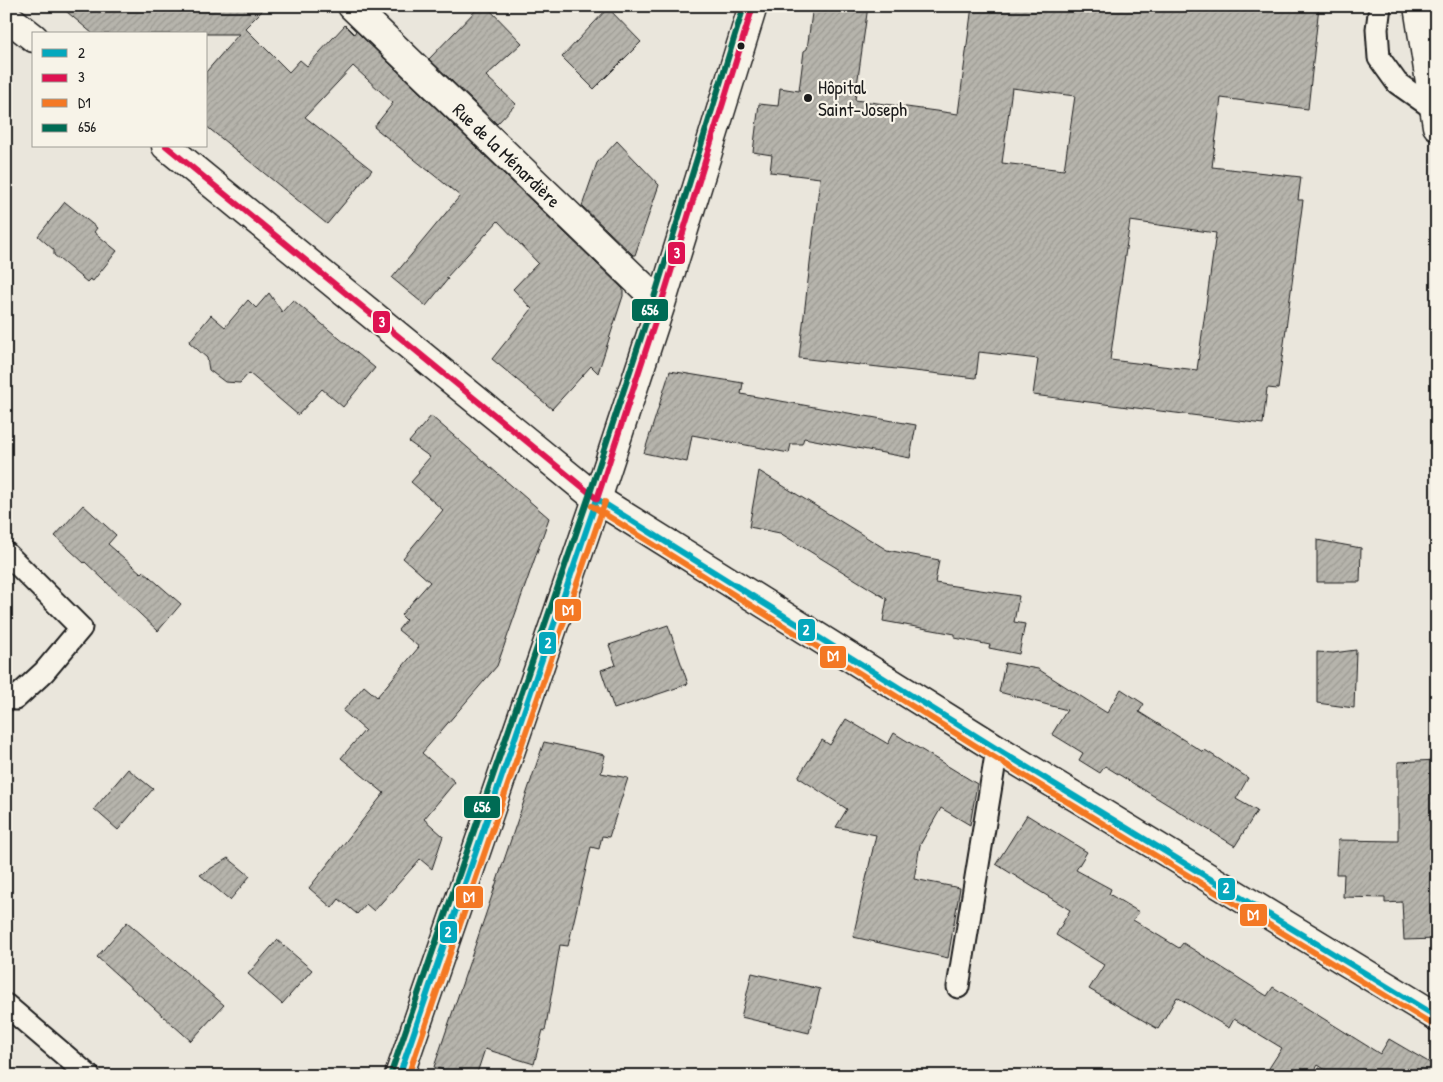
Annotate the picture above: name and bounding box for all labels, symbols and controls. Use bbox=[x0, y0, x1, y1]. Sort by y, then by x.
legend bbox=[32, 32, 208, 148]
unlabelled marker bbox=[736, 41, 746, 51]
text: 2 bbox=[78, 42, 85, 63]
text: 3 bbox=[78, 66, 85, 87]
place label: Hôpital Saint-Joseph bbox=[818, 74, 907, 122]
text: D1 bbox=[78, 92, 91, 113]
marker: Hôpital Saint-Joseph bbox=[802, 92, 814, 104]
street label: Rue de la Ménardière bbox=[447, 97, 567, 214]
text: 656 bbox=[78, 116, 96, 137]
line badge: 3 bbox=[667, 241, 686, 265]
text: 3 bbox=[674, 243, 681, 262]
line badge: 656 bbox=[631, 298, 669, 322]
text: 656 bbox=[641, 300, 659, 319]
line badge: 3 bbox=[372, 310, 391, 334]
text: 3 bbox=[379, 312, 386, 331]
line badge: D1 bbox=[554, 598, 582, 622]
text: D1 bbox=[562, 600, 574, 619]
line badge: 2 bbox=[797, 618, 816, 642]
text: 2 bbox=[803, 620, 810, 639]
line badge: 2 bbox=[538, 631, 557, 655]
text: 2 bbox=[545, 633, 552, 652]
line badge: D1 bbox=[819, 645, 847, 669]
text: D1 bbox=[827, 646, 839, 665]
line badge: 656 bbox=[463, 795, 501, 819]
text: 656 bbox=[473, 797, 491, 816]
line badge: 2 bbox=[1217, 877, 1236, 901]
text: 2 bbox=[1223, 878, 1230, 897]
line badge: D1 bbox=[455, 885, 484, 909]
text: D1 bbox=[463, 887, 475, 906]
line badge: D1 bbox=[1239, 903, 1268, 927]
text: D1 bbox=[1247, 905, 1259, 924]
line badge: 2 bbox=[439, 920, 458, 944]
text: 2 bbox=[445, 922, 452, 941]

